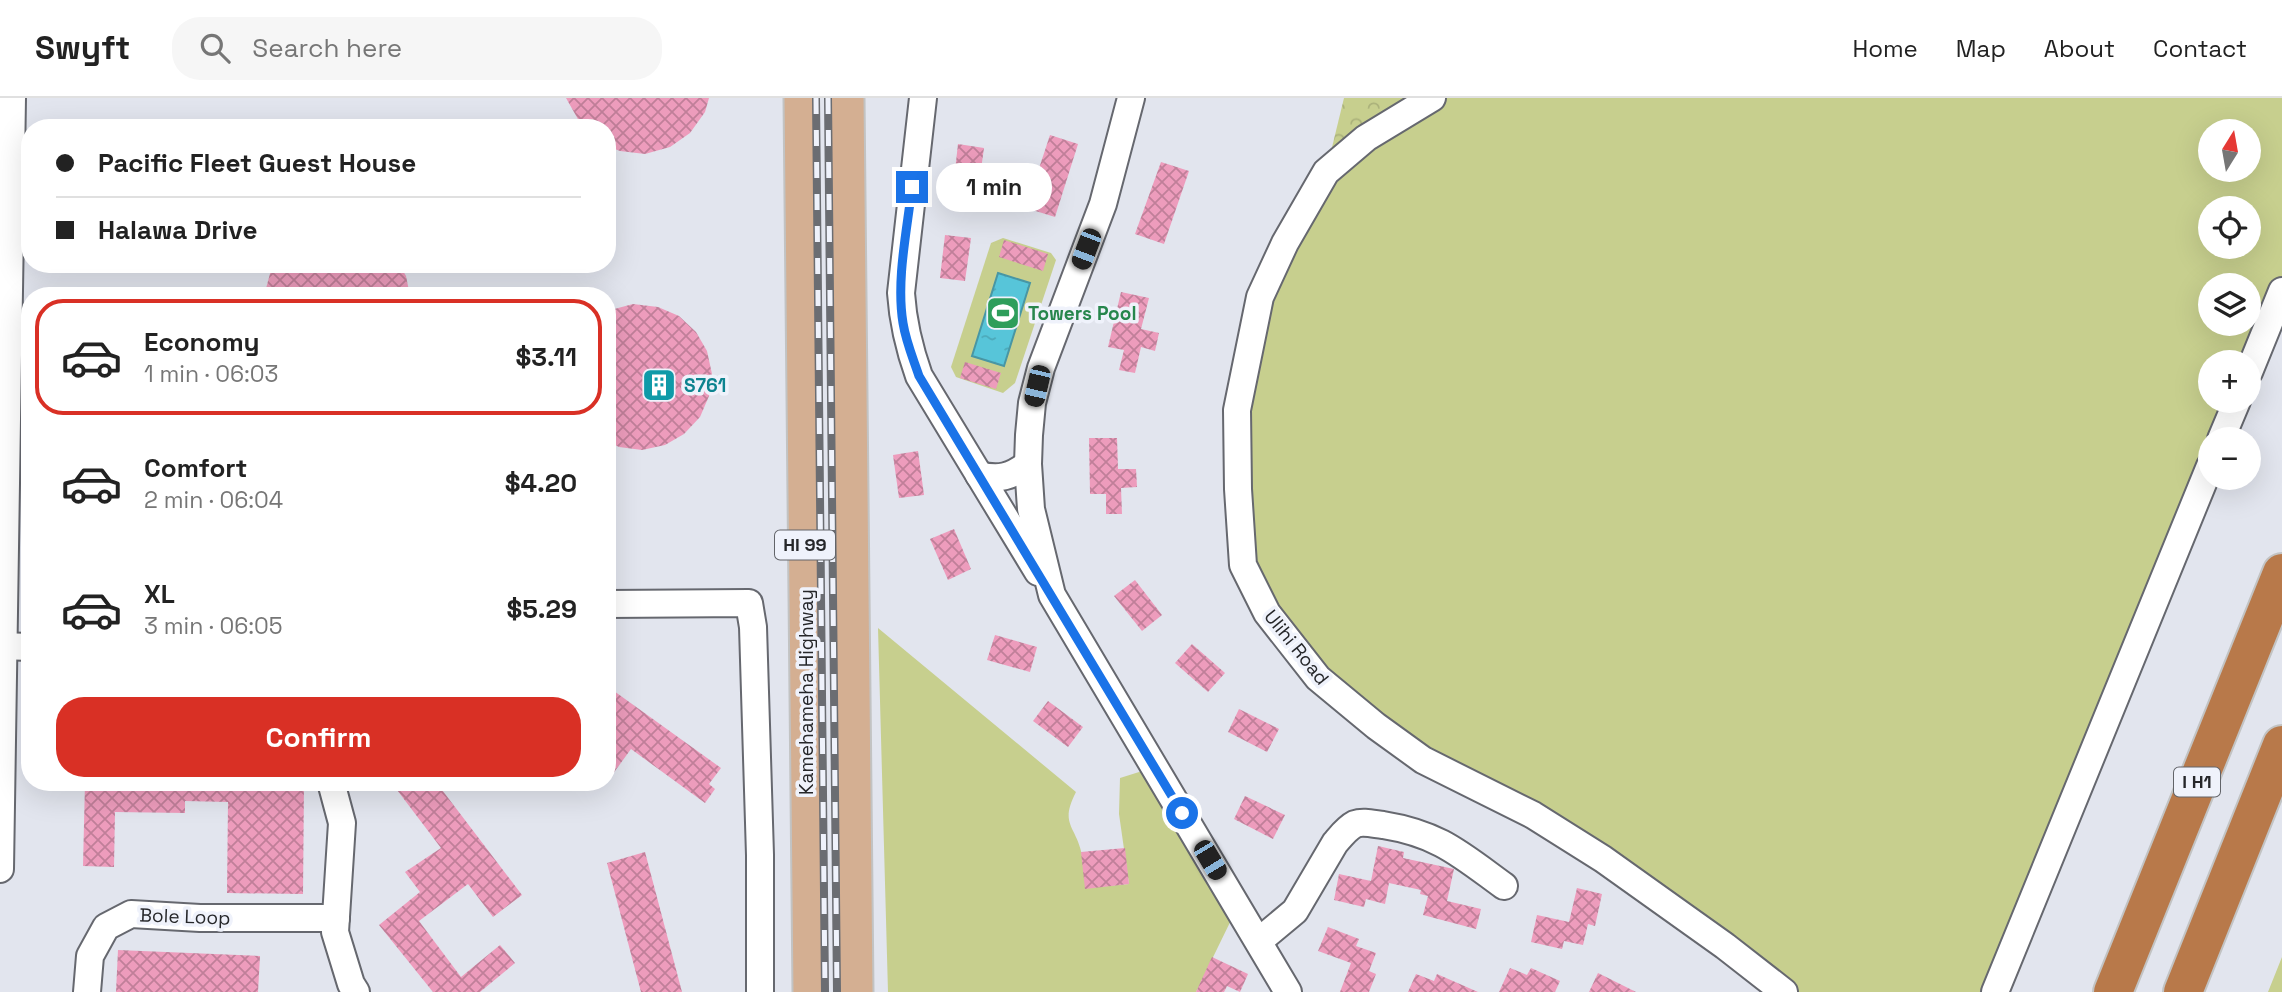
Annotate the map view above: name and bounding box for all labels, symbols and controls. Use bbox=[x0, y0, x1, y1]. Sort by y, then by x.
search box bbox=[172, 17, 662, 80]
text: Swyft bbox=[35, 27, 130, 69]
icon: search bbox=[196, 29, 234, 67]
text: Search here bbox=[252, 31, 402, 65]
text: Home bbox=[1852, 33, 1918, 64]
text: Map bbox=[1956, 33, 2006, 64]
text: About bbox=[2044, 33, 2115, 64]
text: Contact bbox=[2153, 33, 2247, 64]
north arrow bbox=[2198, 119, 2261, 182]
map controls bbox=[2198, 119, 2261, 490]
text: Pacific Fleet Guest House bbox=[98, 146, 416, 180]
callout: 1 min bbox=[936, 162, 1052, 212]
route end bbox=[896, 171, 928, 203]
text: 1 min bbox=[966, 172, 1022, 202]
button: locate bbox=[2198, 196, 2261, 259]
text: Halawa Drive bbox=[98, 213, 257, 247]
car bbox=[1069, 226, 1104, 272]
button: layers bbox=[2198, 273, 2261, 336]
sports icon: Towers Pool bbox=[984, 294, 1022, 332]
place label: Towers Pool bbox=[1028, 301, 1136, 326]
text: Economy bbox=[144, 325, 260, 359]
icon: car bbox=[60, 326, 123, 389]
text: $3.11 bbox=[516, 340, 577, 374]
button: + bbox=[2198, 350, 2261, 413]
text: 1 min · 06:03 bbox=[144, 359, 278, 389]
car bbox=[1023, 363, 1052, 409]
building icon: S761 bbox=[640, 366, 678, 404]
place label: S761 bbox=[684, 373, 726, 398]
button: − bbox=[2198, 427, 2261, 490]
text: Comfort bbox=[144, 451, 247, 485]
icon: car bbox=[60, 452, 123, 515]
text: $4.20 bbox=[505, 466, 577, 500]
text: 2 min · 06:04 bbox=[144, 485, 283, 515]
road number: HI 99 bbox=[775, 530, 835, 560]
text: XL bbox=[144, 577, 175, 611]
icon: car bbox=[60, 578, 123, 641]
street label: Kamehameha Highway bbox=[794, 589, 819, 795]
text: $5.29 bbox=[506, 592, 577, 626]
street label: Ulihi Road bbox=[1259, 605, 1335, 690]
text: 3 min · 06:05 bbox=[144, 611, 283, 641]
button: Confirm bbox=[56, 697, 581, 777]
road number: I H1 bbox=[2174, 768, 2220, 796]
route start bbox=[1166, 797, 1198, 829]
car bbox=[1191, 837, 1230, 883]
street label: Bole Loop bbox=[139, 902, 231, 931]

